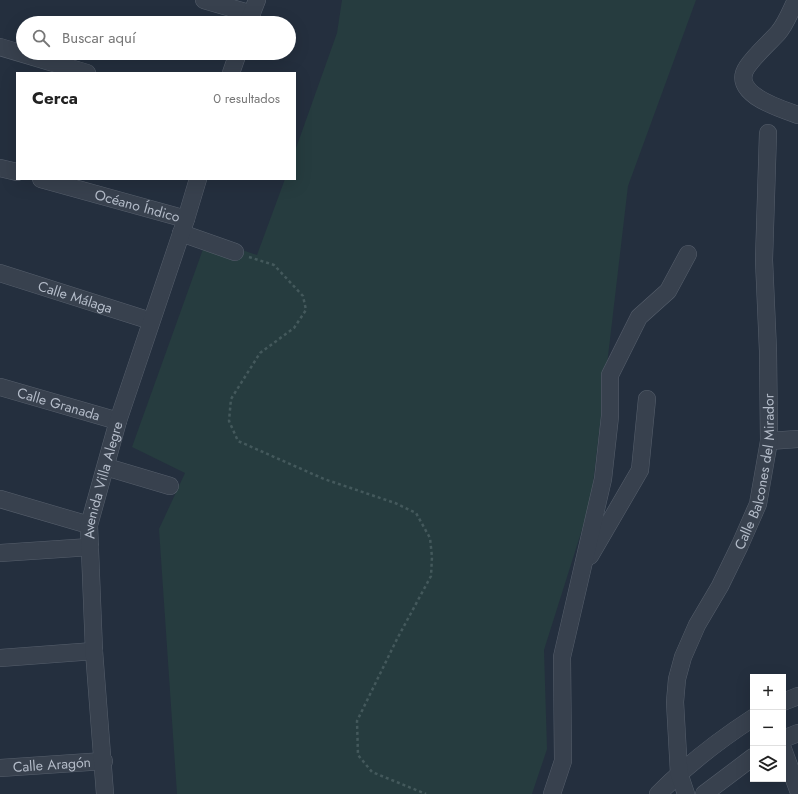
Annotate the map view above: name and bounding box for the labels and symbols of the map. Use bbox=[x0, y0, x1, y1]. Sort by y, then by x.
street label: Océano Índico bbox=[92, 184, 183, 227]
street label: Calle Málaga bbox=[36, 276, 115, 318]
street label: Calle Granada bbox=[15, 382, 102, 425]
street label: Calle Balcones del Mirador bbox=[729, 393, 779, 553]
street label: Avenida Villa Alegre bbox=[79, 419, 127, 540]
street label: Calle Aragón bbox=[12, 752, 91, 777]

